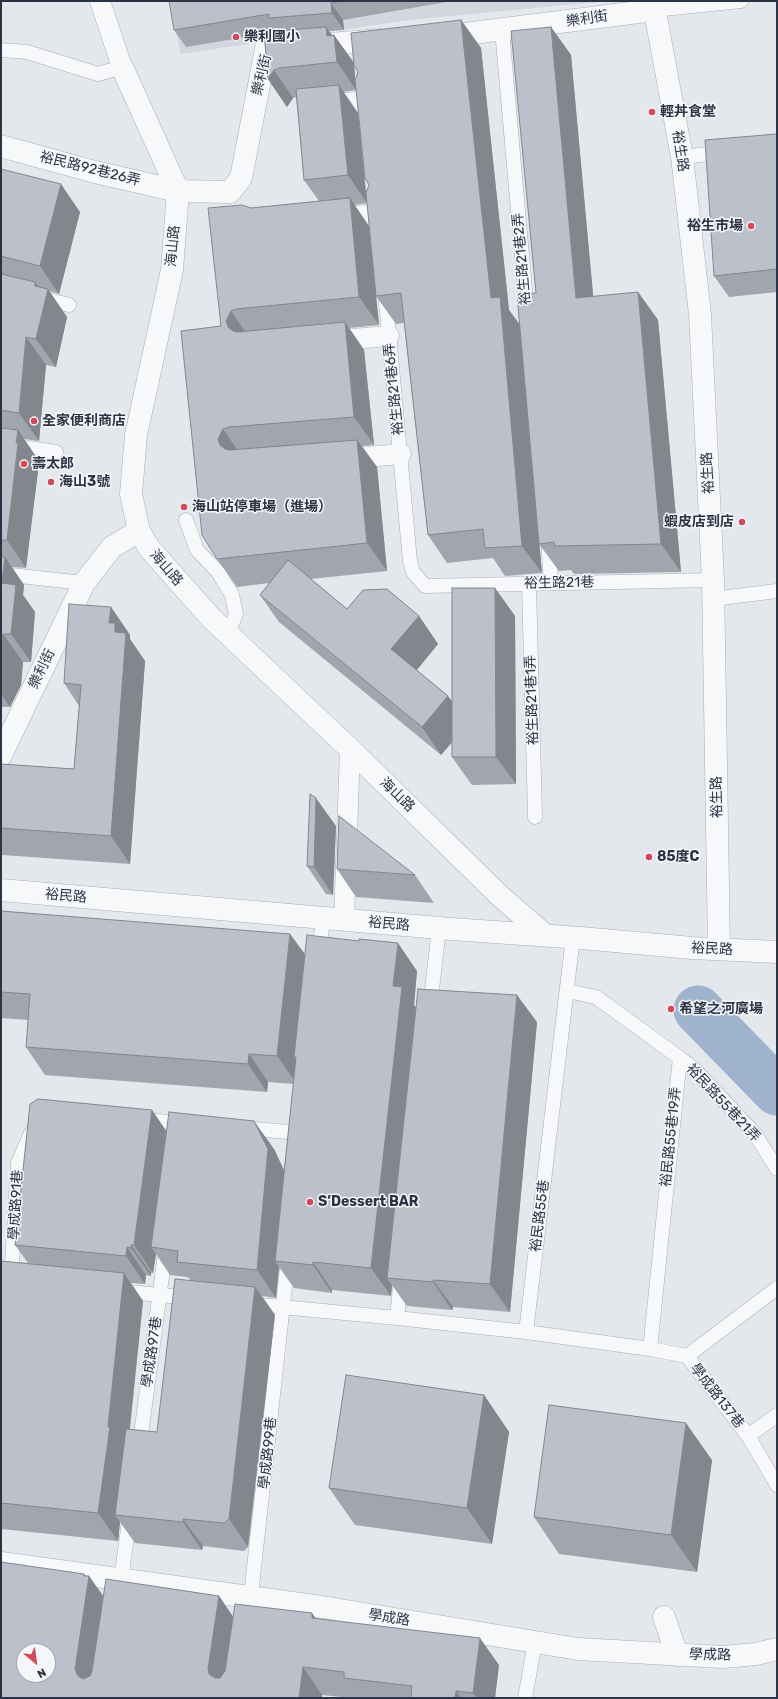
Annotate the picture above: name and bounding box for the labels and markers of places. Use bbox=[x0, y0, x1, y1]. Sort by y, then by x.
place label: 樂利國小 bbox=[244, 29, 300, 45]
marker: 樂利國小 bbox=[231, 32, 241, 42]
place label: 輕丼食堂 bbox=[660, 104, 716, 120]
marker: 輕丼食堂 bbox=[647, 107, 657, 117]
place label: 裕生市場 bbox=[687, 218, 743, 234]
marker: 裕生市場 bbox=[746, 221, 756, 231]
place label: 全家便利商店 bbox=[42, 413, 126, 429]
marker: 全家便利商店 bbox=[29, 416, 39, 426]
place label: 壽太郎 bbox=[32, 456, 74, 472]
marker: 壽太郎 bbox=[19, 459, 29, 469]
place label: 海山3號 bbox=[59, 474, 110, 490]
marker: 海山3號 bbox=[46, 477, 56, 487]
place label: 海山站停車場（進場） bbox=[192, 499, 332, 515]
marker: 海山站停車場（進場） bbox=[179, 502, 189, 512]
place label: 蝦皮店到店 bbox=[664, 514, 734, 530]
marker: 蝦皮店到店 bbox=[737, 517, 747, 527]
place label: 85度C bbox=[657, 849, 699, 865]
marker: 85度C bbox=[644, 852, 654, 862]
place label: 希望之河廣場 bbox=[679, 1001, 763, 1017]
marker: 希望之河廣場 bbox=[666, 1004, 676, 1014]
place label: S’Dessert BAR bbox=[318, 1194, 418, 1210]
marker: S’Dessert BAR bbox=[305, 1197, 315, 1207]

